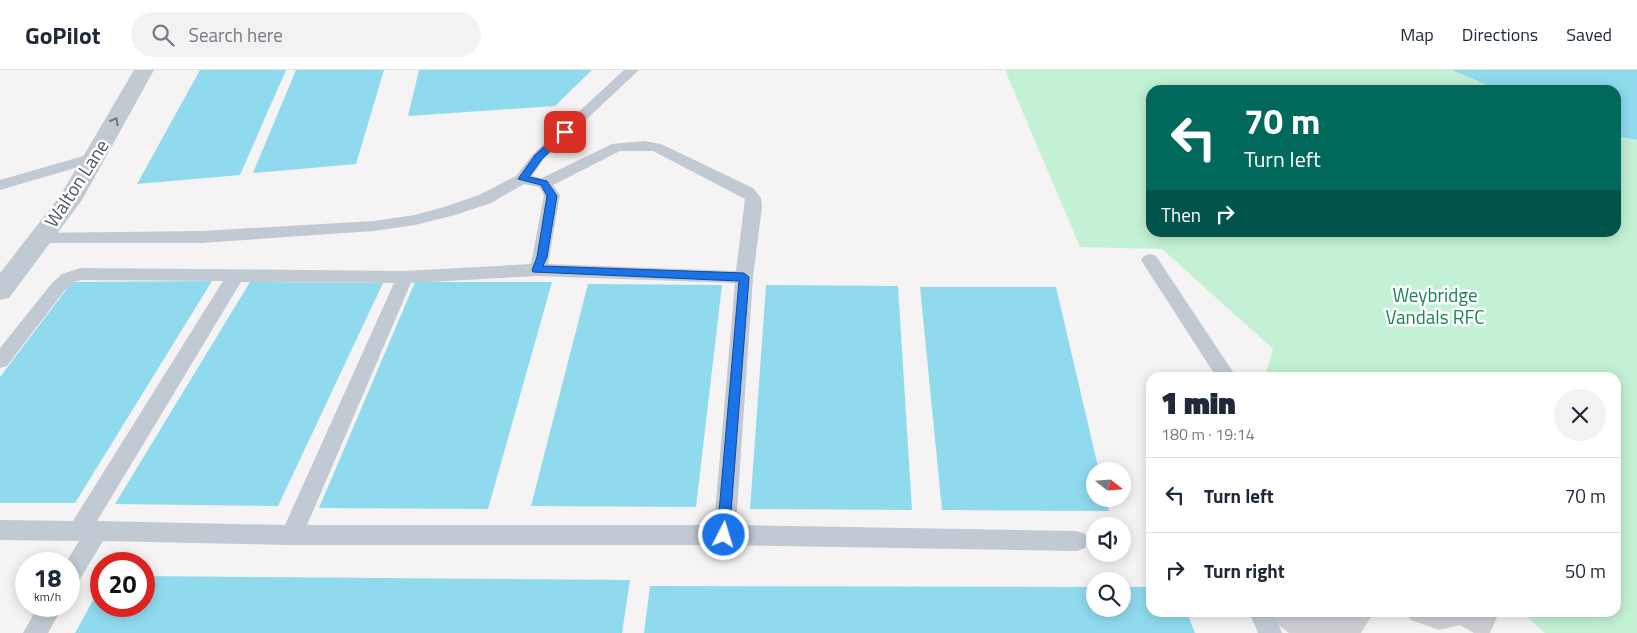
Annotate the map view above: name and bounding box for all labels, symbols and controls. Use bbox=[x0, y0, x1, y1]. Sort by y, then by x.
search box bbox=[131, 12, 481, 57]
text: GoPilot bbox=[25, 17, 101, 53]
text: Search here bbox=[189, 20, 283, 49]
icon: search bbox=[149, 21, 177, 49]
text: Map bbox=[1400, 21, 1434, 48]
text: Directions bbox=[1462, 21, 1538, 48]
text: Saved bbox=[1566, 21, 1612, 48]
text: 70 m bbox=[1244, 94, 1320, 148]
icon: left bbox=[1161, 105, 1226, 170]
pin bbox=[544, 111, 586, 153]
one-way arrow bbox=[109, 117, 119, 126]
icon: arrive bbox=[551, 118, 579, 146]
street label: Walton Lane bbox=[37, 133, 115, 233]
text: Turn left bbox=[1244, 142, 1321, 176]
text: Then bbox=[1161, 200, 1201, 229]
icon: right bbox=[1211, 200, 1239, 228]
park label: Weybridge Vandals RFC bbox=[1385, 280, 1485, 331]
text: 1 min bbox=[1161, 380, 1236, 426]
button: close bbox=[1554, 389, 1606, 441]
text: 180 m · 19:14 bbox=[1161, 422, 1255, 446]
north arrow bbox=[1086, 462, 1131, 508]
map controls bbox=[1086, 462, 1131, 617]
icon: left bbox=[1161, 481, 1189, 509]
text: Turn left bbox=[1204, 481, 1274, 510]
text: 70 m bbox=[1565, 481, 1606, 510]
position arrow bbox=[697, 508, 749, 560]
button: sound bbox=[1086, 517, 1131, 562]
speed limit sign: 20 bbox=[90, 552, 155, 617]
icon: right bbox=[1161, 556, 1189, 584]
text: Turn right bbox=[1204, 556, 1285, 585]
text: 50 m bbox=[1565, 556, 1606, 585]
text: 18 bbox=[33, 559, 62, 597]
button: search bbox=[1086, 572, 1131, 617]
text: km/h bbox=[34, 587, 61, 606]

